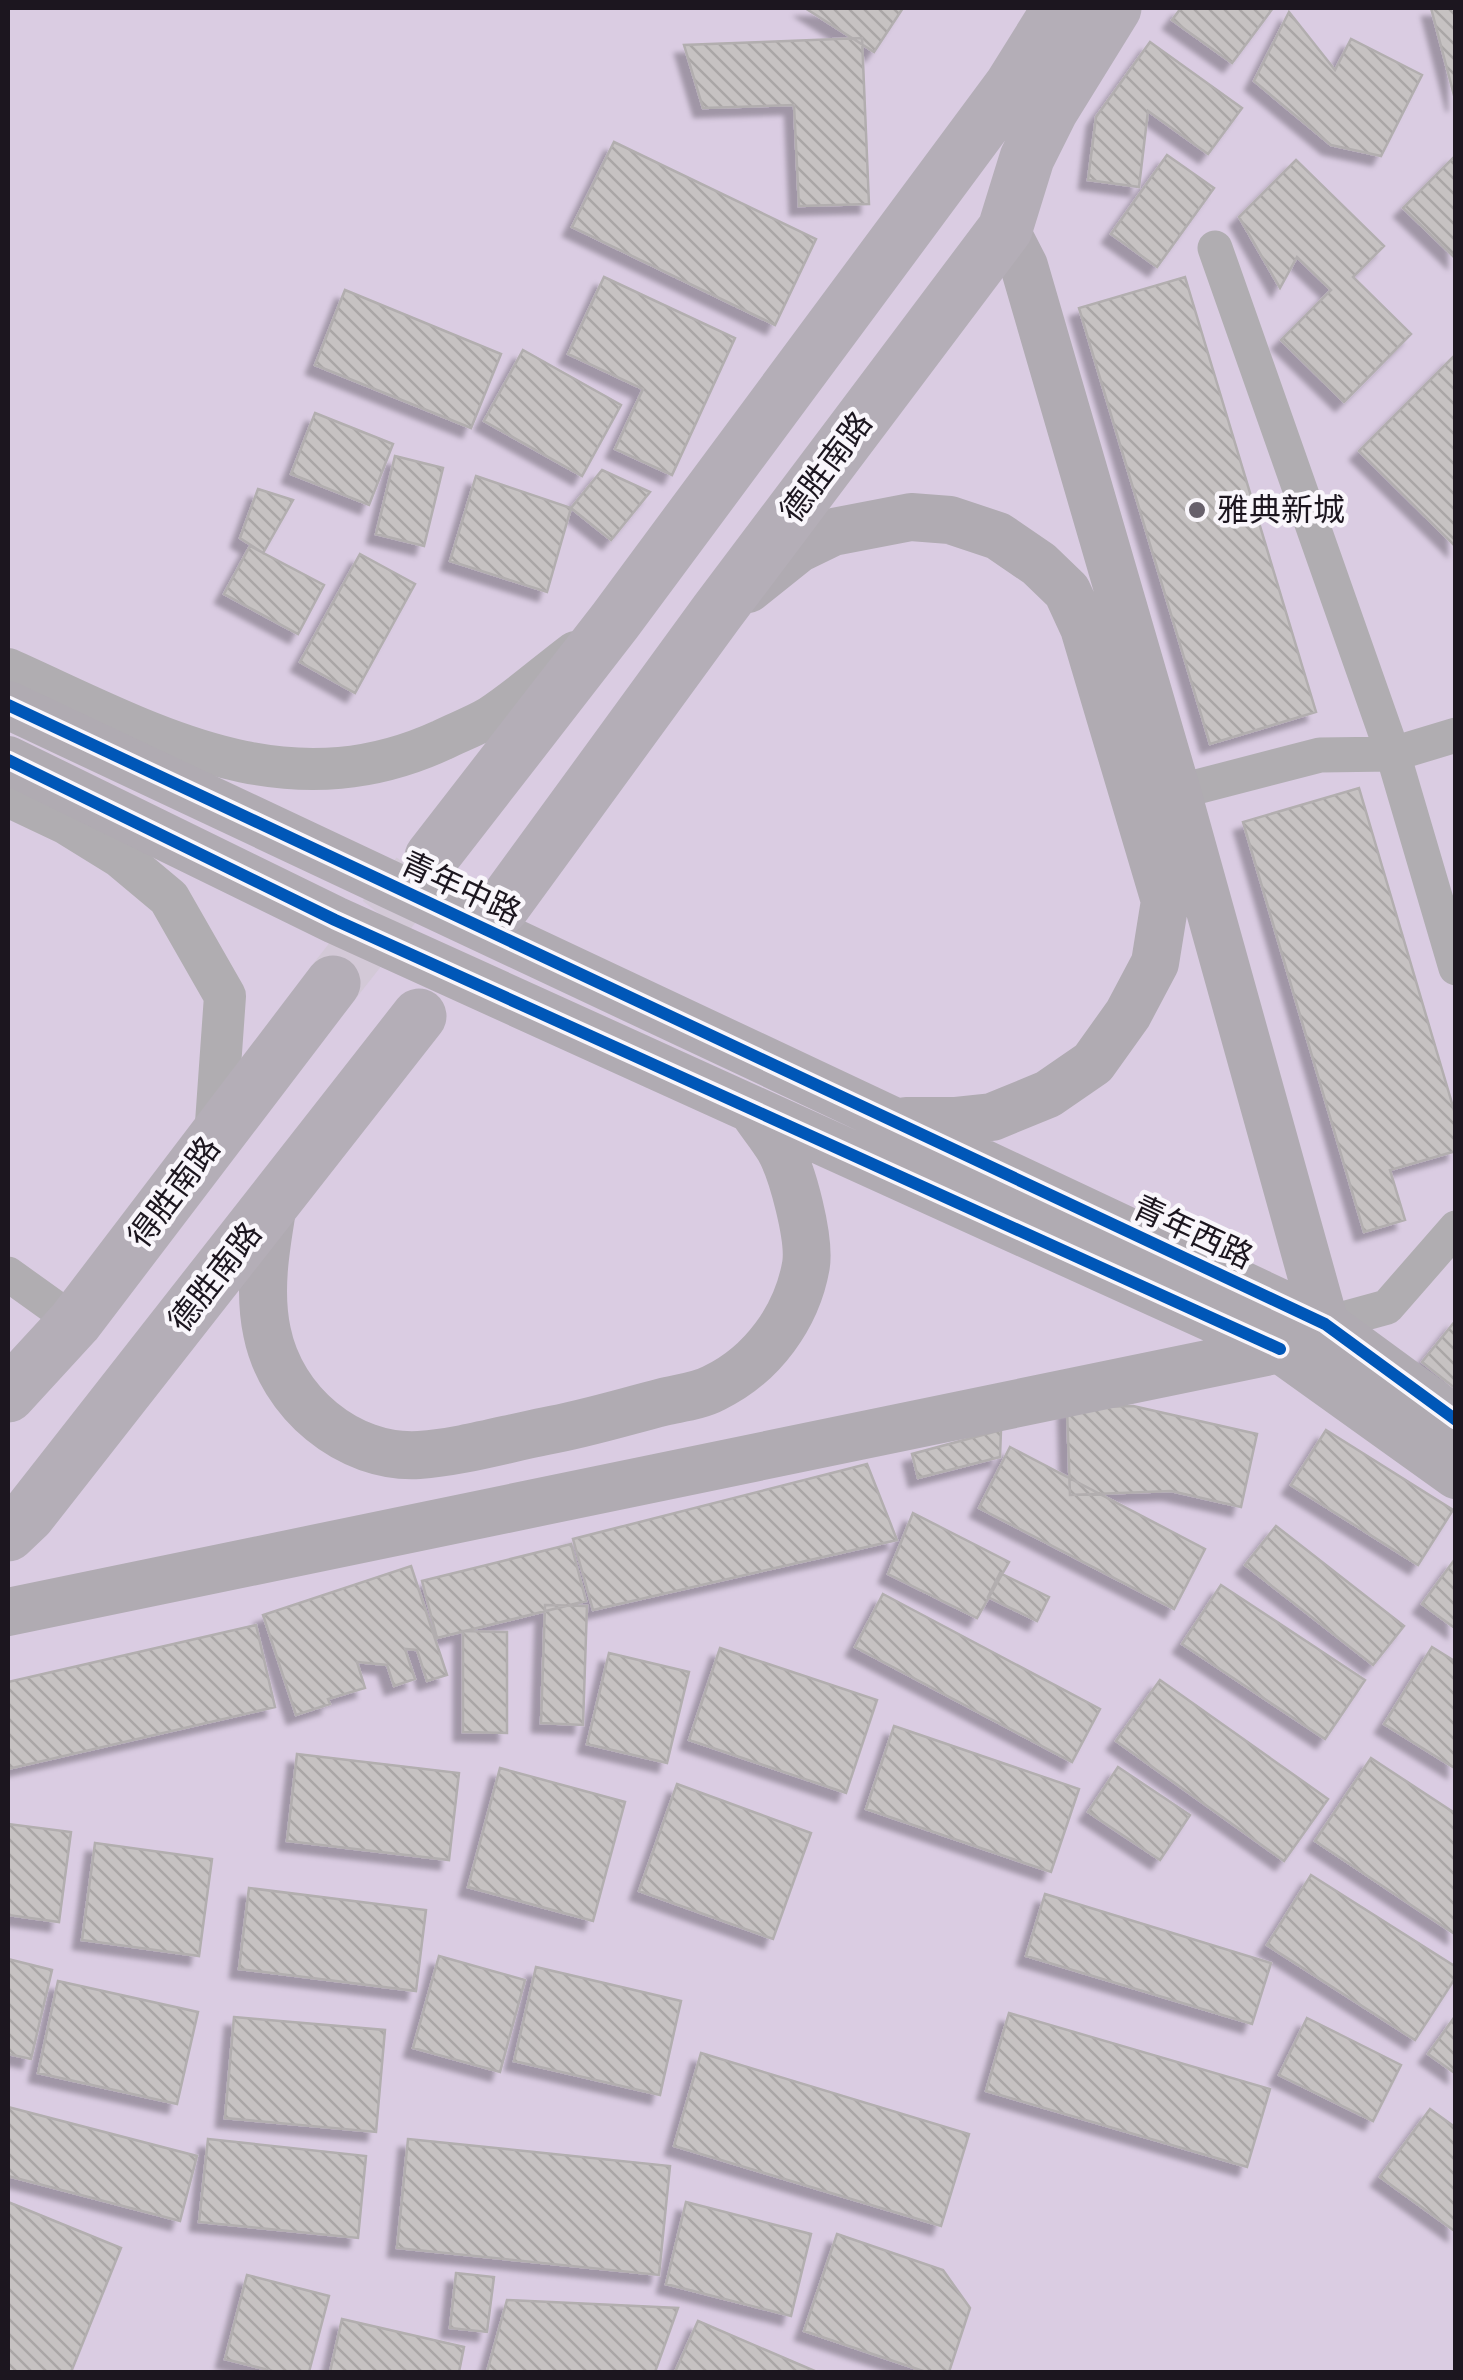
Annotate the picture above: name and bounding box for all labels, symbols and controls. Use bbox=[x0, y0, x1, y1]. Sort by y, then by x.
street label: 德胜南路 bbox=[772, 404, 878, 528]
place label: 雅典新城 bbox=[1217, 491, 1345, 527]
marker: 雅典新城 bbox=[1186, 499, 1208, 521]
street label: 青年中路 bbox=[396, 844, 527, 930]
street label: 得胜南路 bbox=[120, 1129, 226, 1253]
street label: 青年西路 bbox=[1128, 1188, 1259, 1274]
street label: 德胜南路 bbox=[161, 1215, 268, 1338]

